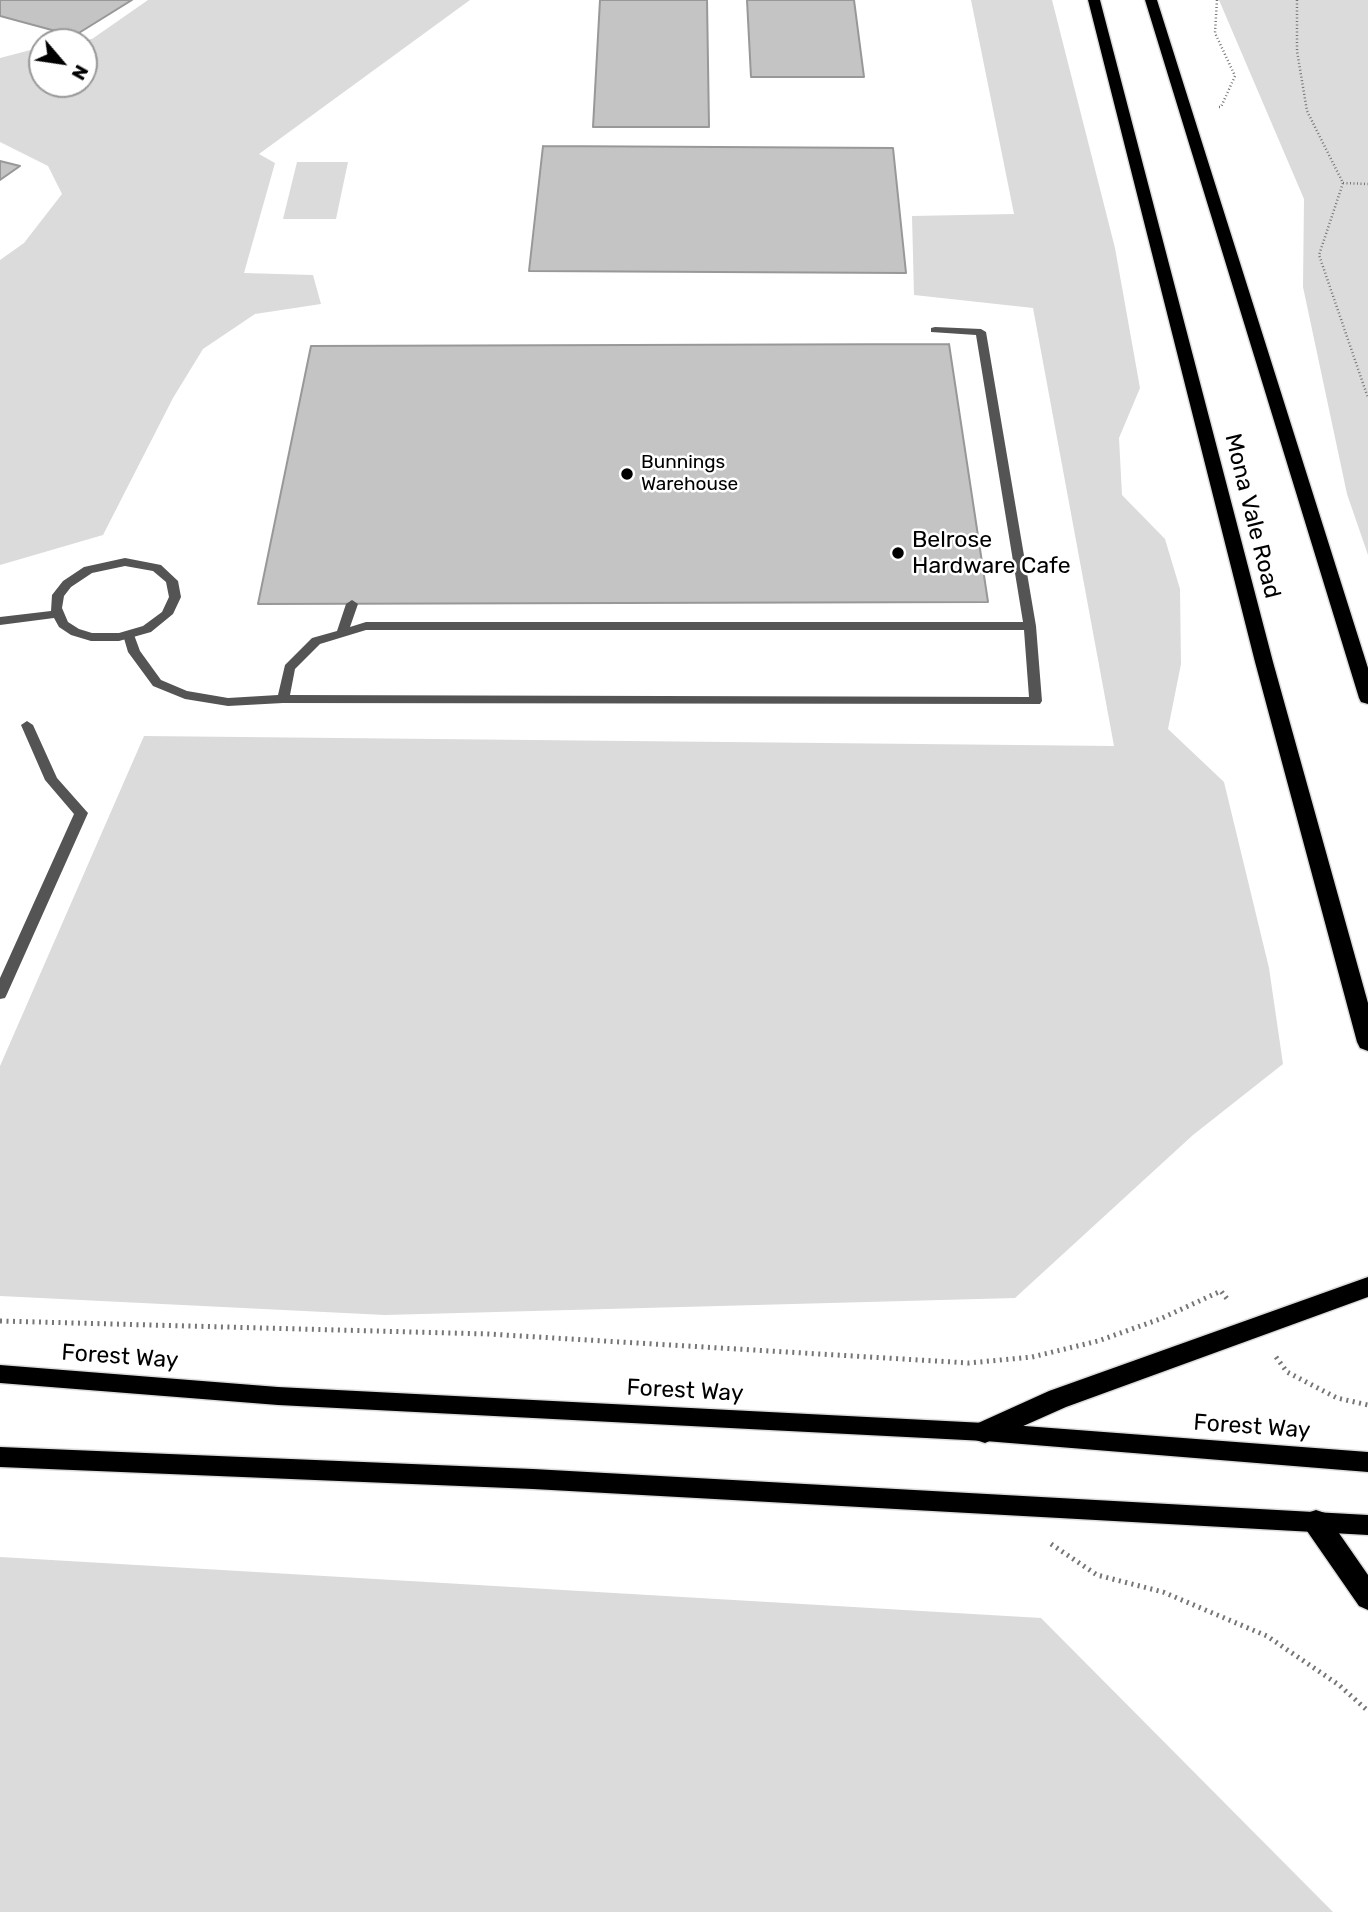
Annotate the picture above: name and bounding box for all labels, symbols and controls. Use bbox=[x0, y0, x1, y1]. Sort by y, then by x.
north arrow bbox=[28, 28, 98, 98]
text: N bbox=[67, 61, 93, 84]
street label: Mona Vale Road bbox=[1218, 431, 1286, 601]
place label: Bunnings Warehouse bbox=[641, 452, 738, 496]
marker: Bunnings Warehouse bbox=[619, 466, 635, 482]
place label: Belrose Hardware Cafe bbox=[912, 526, 1071, 580]
marker: Belrose Hardware Cafe bbox=[890, 545, 906, 561]
street label: Forest Way bbox=[61, 1339, 179, 1375]
street label: Forest Way bbox=[626, 1374, 744, 1408]
street label: Forest Way bbox=[1193, 1409, 1311, 1445]

